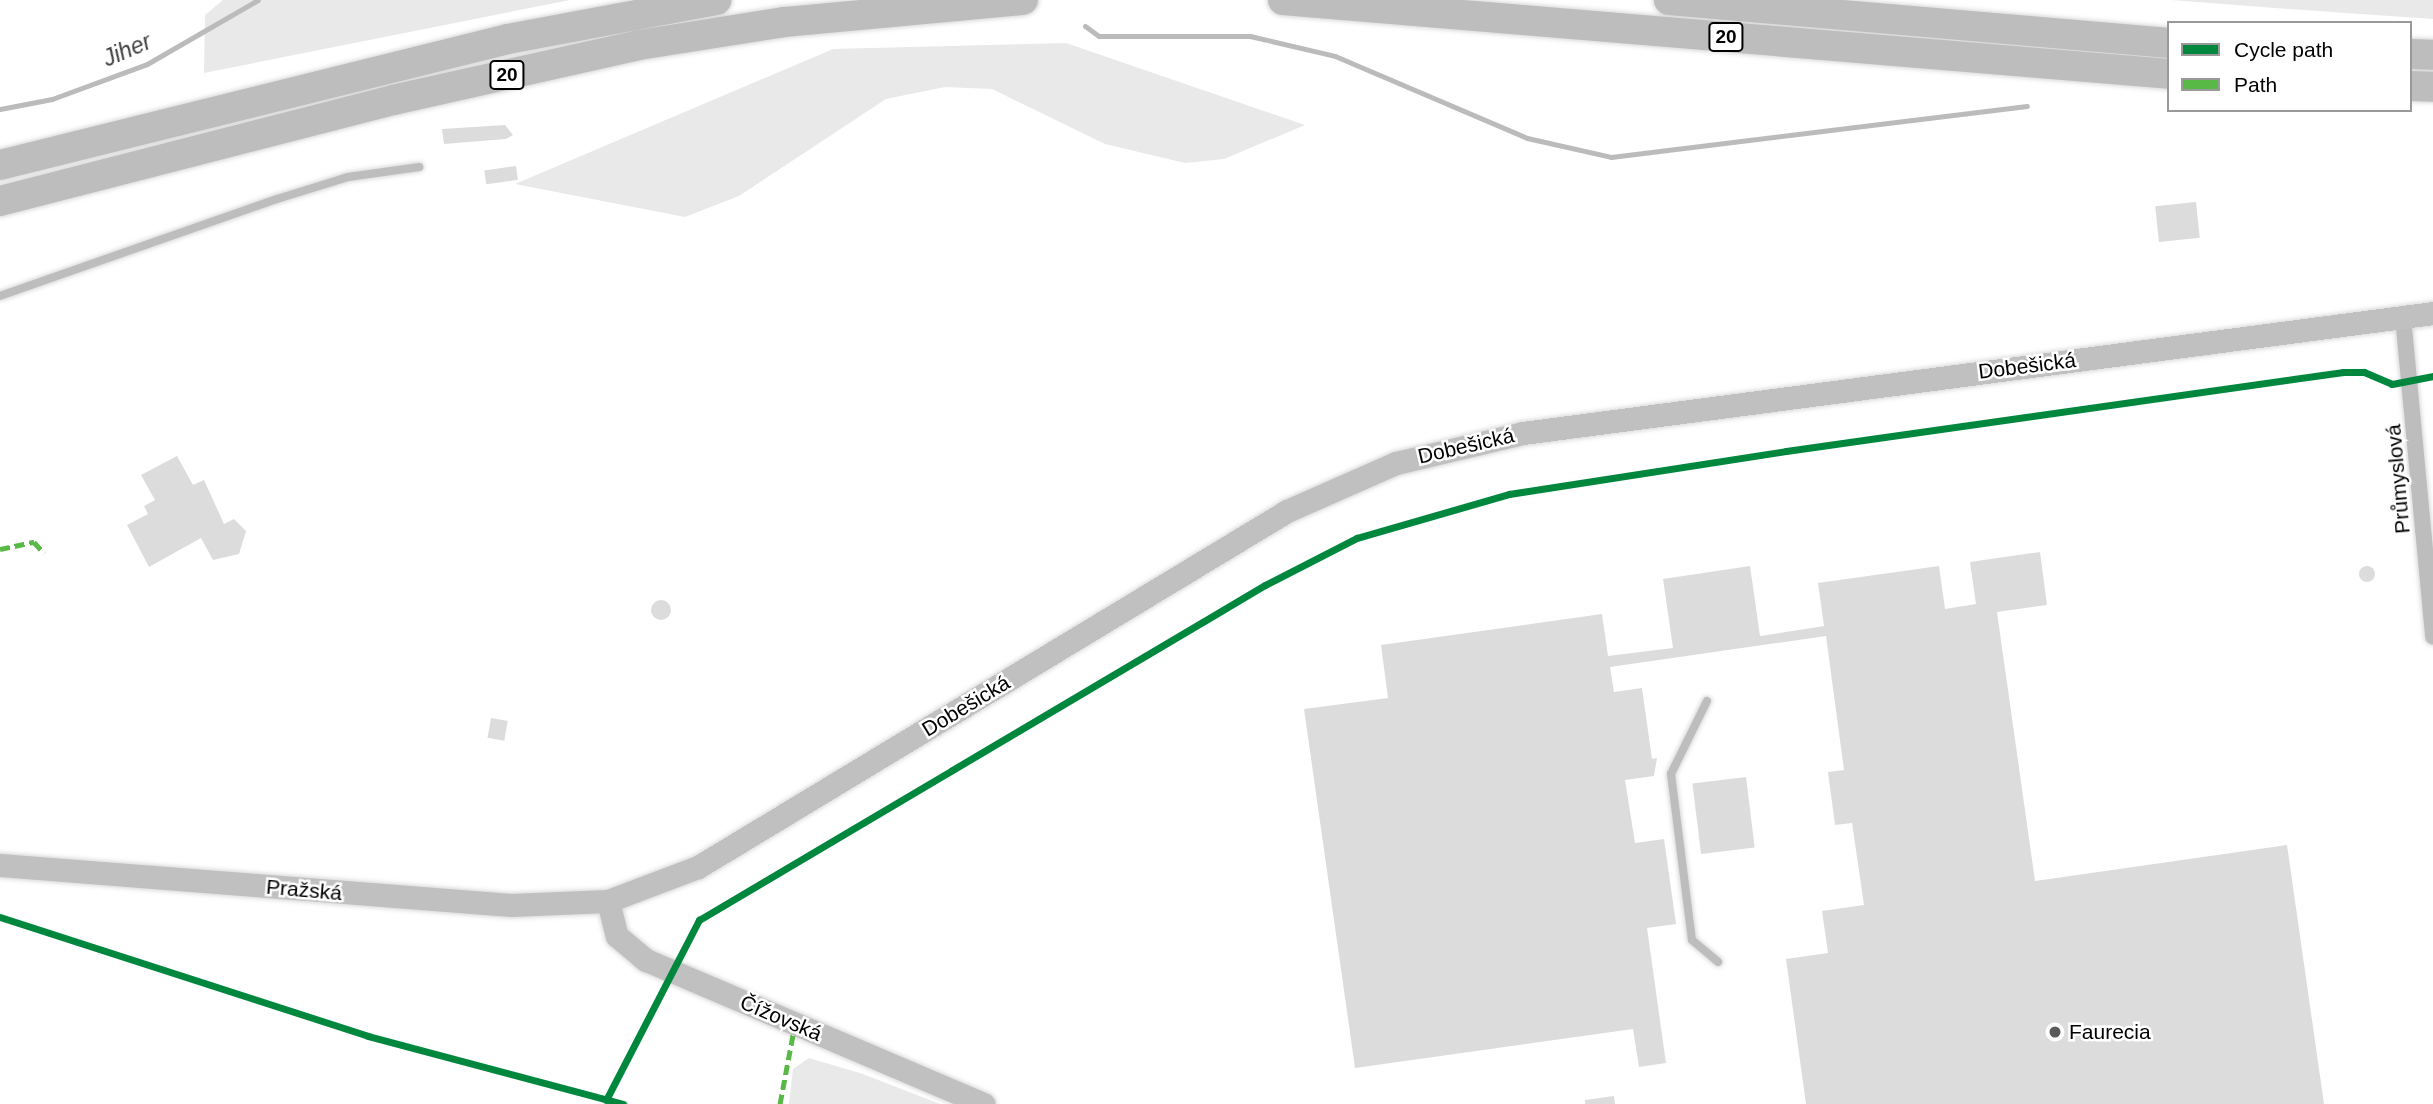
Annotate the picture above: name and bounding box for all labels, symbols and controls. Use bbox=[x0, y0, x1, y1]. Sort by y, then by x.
legend bbox=[2167, 21, 2412, 112]
road number: 20 bbox=[1707, 22, 1745, 52]
water label: Jiher bbox=[99, 28, 155, 72]
text: Cycle path bbox=[2234, 38, 2333, 61]
road number: 20 bbox=[488, 60, 526, 90]
text: Path bbox=[2234, 73, 2277, 96]
street label: Dobešická bbox=[1977, 348, 2077, 384]
street label: Dobešická bbox=[1415, 423, 1517, 469]
street label: Průmyslová bbox=[2381, 423, 2415, 535]
street label: Dobešická bbox=[917, 670, 1015, 742]
street label: Pražská bbox=[265, 874, 343, 906]
street label: Čížovská bbox=[736, 990, 826, 1046]
place label: Faurecia bbox=[2069, 1019, 2151, 1045]
marker: Faurecia bbox=[2047, 1024, 2063, 1040]

